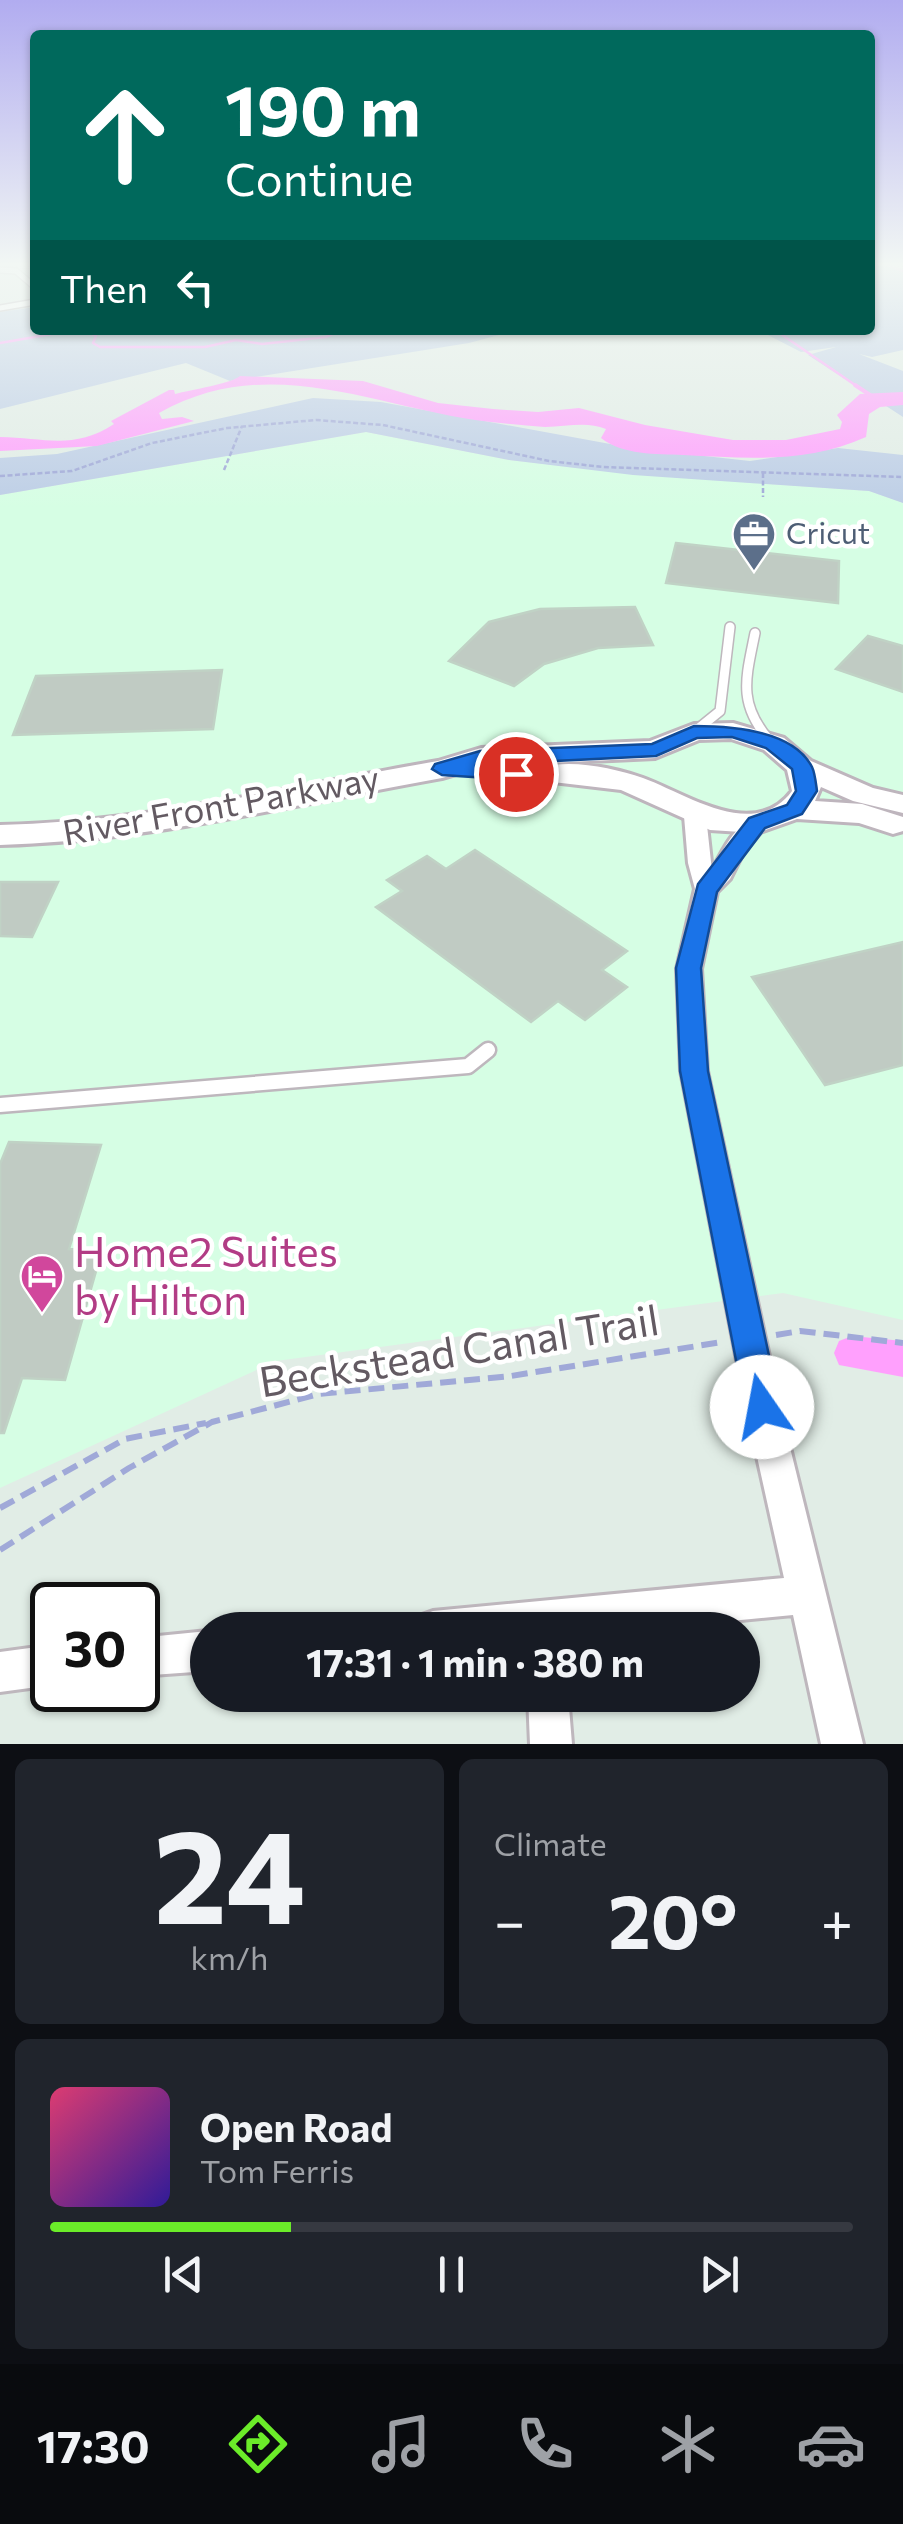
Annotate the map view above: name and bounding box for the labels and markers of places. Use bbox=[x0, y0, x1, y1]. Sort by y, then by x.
office icon: Cricut bbox=[731, 511, 777, 572]
place label: Cricut bbox=[786, 513, 870, 550]
pin bbox=[474, 732, 559, 817]
place label: Home2 Suites by Hilton bbox=[74, 1224, 338, 1324]
hotel icon: Home2 Suites by Hilton bbox=[19, 1253, 65, 1314]

